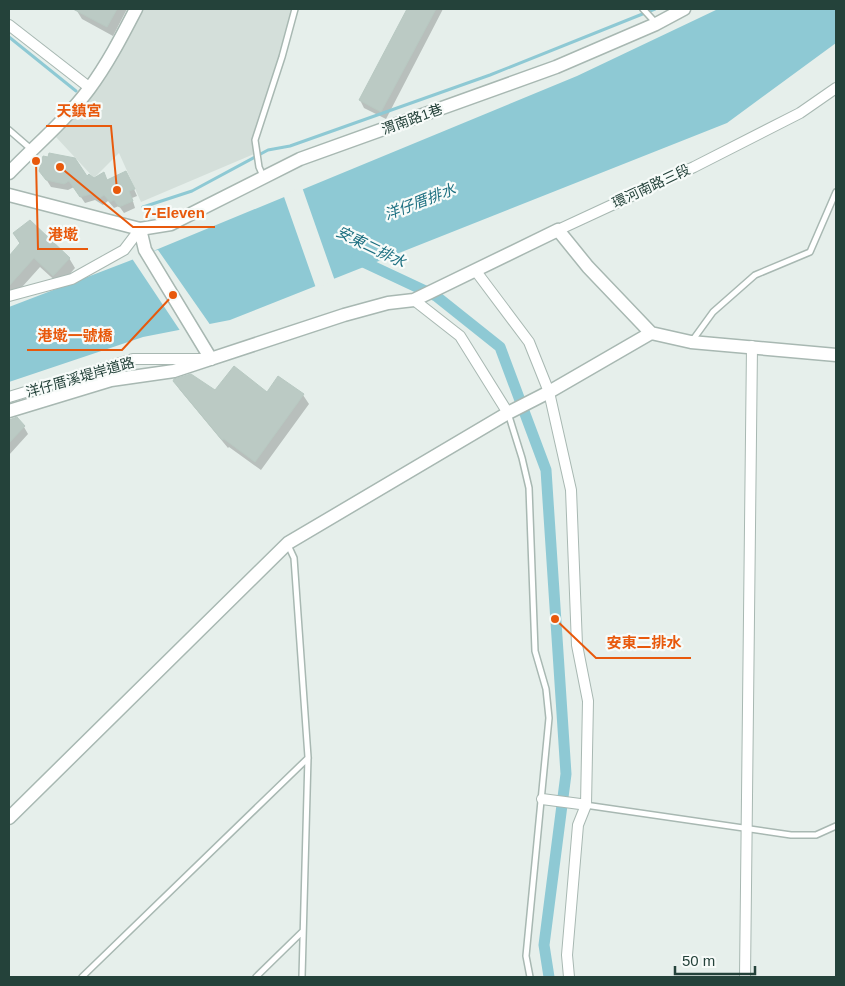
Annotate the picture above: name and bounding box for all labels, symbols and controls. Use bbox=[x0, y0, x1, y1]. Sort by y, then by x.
callout: 天鎮宮 bbox=[46, 96, 111, 126]
street label: 渭南路1巷 bbox=[379, 101, 445, 137]
text: 天鎮宮 bbox=[56, 102, 102, 119]
street label: 環河南路三段 bbox=[610, 161, 692, 211]
water label: 洋仔厝排水 bbox=[382, 180, 459, 223]
callout: 7-Eleven bbox=[133, 197, 215, 227]
text: 7-Eleven bbox=[143, 204, 205, 221]
callout: 港墘 bbox=[38, 219, 88, 249]
water label: 安東二排水 bbox=[334, 222, 410, 271]
text: 港墘 bbox=[48, 226, 78, 243]
callout: 港墘一號橋 bbox=[27, 320, 122, 350]
text: 港墘一號橋 bbox=[37, 327, 113, 344]
street label: 洋仔厝溪堤岸道路 bbox=[24, 354, 136, 400]
callout: 安東二排水 bbox=[596, 628, 691, 658]
text: 安東二排水 bbox=[606, 634, 682, 651]
scale bar bbox=[675, 944, 755, 976]
text: 50 m bbox=[682, 952, 715, 969]

